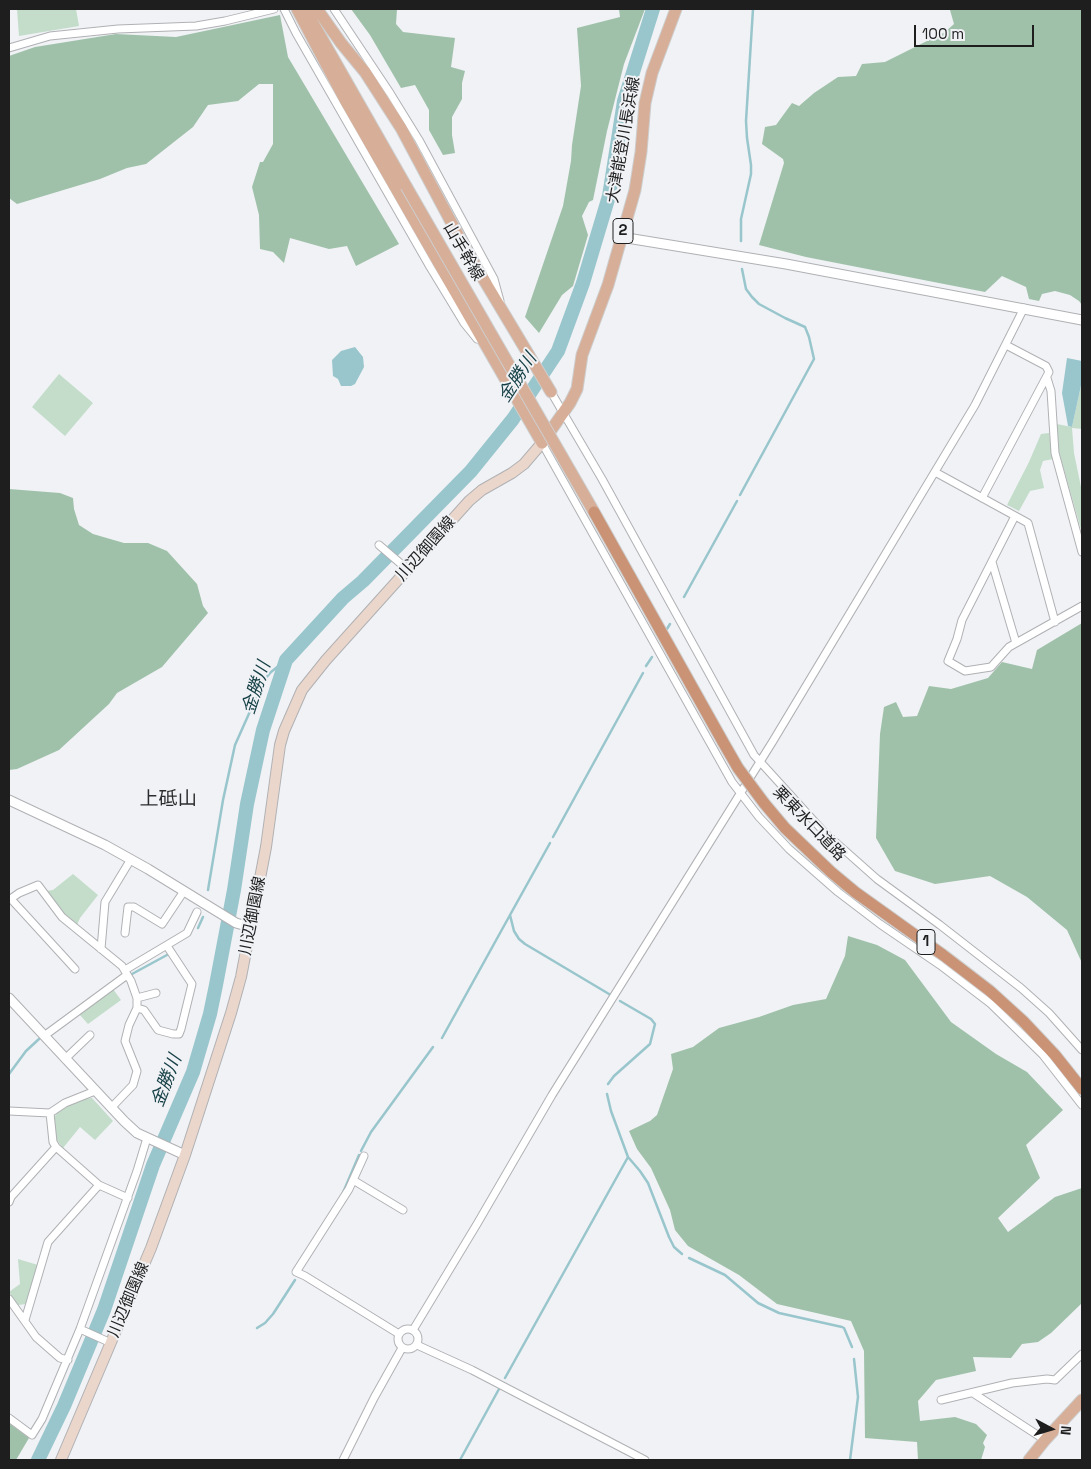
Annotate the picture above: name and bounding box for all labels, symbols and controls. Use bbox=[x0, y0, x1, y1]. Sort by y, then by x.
scale bar bbox=[916, 15, 1036, 47]
text: 100 m bbox=[922, 24, 964, 43]
street label: 大津能登川長浜線 bbox=[603, 75, 645, 205]
road number: 2 bbox=[613, 218, 633, 244]
street label: 山手幹線 bbox=[439, 219, 487, 285]
water label: 金勝川 bbox=[494, 349, 542, 407]
street label: 川辺御園線 bbox=[392, 513, 460, 585]
water label: 金勝川 bbox=[238, 659, 276, 717]
street label: 栗東水口道路 bbox=[769, 783, 849, 865]
district label: 上砥山 bbox=[140, 789, 196, 811]
street label: 川辺御園線 bbox=[236, 875, 270, 957]
road number: 1 bbox=[917, 930, 935, 954]
water label: 金勝川 bbox=[147, 1052, 187, 1110]
street label: 川辺御園線 bbox=[105, 1259, 153, 1341]
north arrow bbox=[1026, 1404, 1076, 1454]
text: N bbox=[1056, 1425, 1075, 1436]

